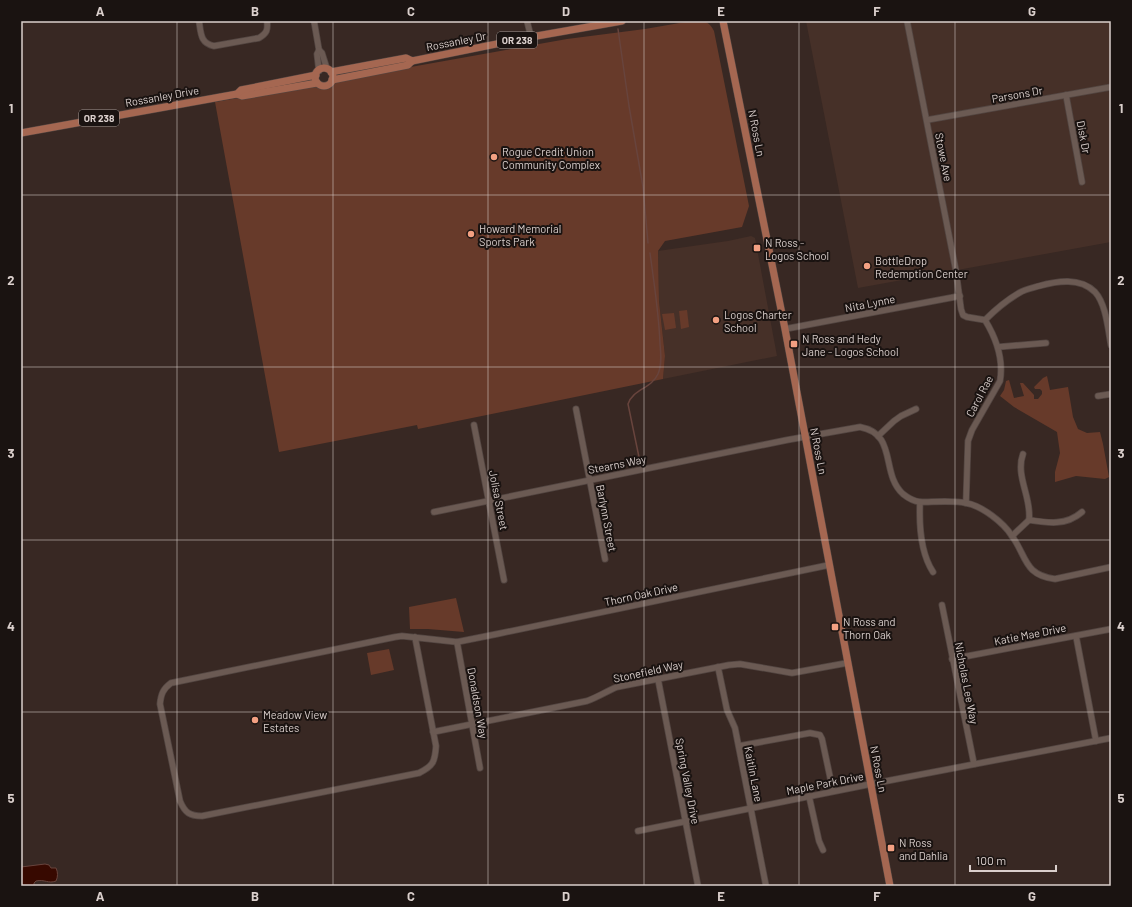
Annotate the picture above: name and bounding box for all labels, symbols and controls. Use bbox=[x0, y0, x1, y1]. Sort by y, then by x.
text: A bbox=[96, 3, 105, 19]
text: B bbox=[251, 3, 259, 19]
text: C bbox=[407, 3, 415, 19]
text: D bbox=[562, 3, 570, 19]
text: E bbox=[717, 3, 725, 19]
text: F bbox=[873, 3, 881, 19]
text: G bbox=[1028, 3, 1036, 19]
street label: Rossanley Dr bbox=[425, 29, 487, 53]
road number: OR 238 bbox=[497, 32, 537, 48]
street label: Rossanley Drive bbox=[124, 83, 200, 109]
street label: Parsons Dr bbox=[990, 83, 1044, 105]
text: 1 bbox=[9, 100, 13, 116]
text: 1 bbox=[1119, 100, 1123, 116]
street label: N Ross Ln bbox=[746, 109, 768, 157]
road number: OR 238 bbox=[79, 110, 119, 126]
street label: Disk Dr bbox=[1074, 119, 1094, 155]
street label: Stowe Ave bbox=[933, 132, 955, 182]
place label: Rogue Credit Union Community Complex bbox=[502, 145, 600, 171]
marker: Rogue Credit Union Community Complex bbox=[489, 152, 499, 162]
place label: Howard Memorial Sports Park bbox=[479, 222, 561, 248]
marker: Howard Memorial Sports Park bbox=[466, 229, 476, 239]
place label: N Ross - Logos School bbox=[765, 236, 829, 262]
marker: N Ross - Logos School bbox=[752, 243, 762, 253]
place label: BottleDrop Redemption Center bbox=[875, 254, 968, 280]
marker: BottleDrop Redemption Center bbox=[862, 261, 872, 271]
text: 2 bbox=[7, 272, 15, 288]
text: 2 bbox=[1117, 272, 1125, 288]
street label: Nita Lynne bbox=[844, 292, 896, 314]
place label: Logos Charter School bbox=[724, 308, 792, 334]
marker: Logos Charter School bbox=[711, 315, 721, 325]
place label: N Ross and Hedy Jane - Logos School bbox=[802, 332, 899, 358]
marker: N Ross and Hedy Jane - Logos School bbox=[789, 339, 799, 349]
street label: Carol Rae bbox=[963, 373, 995, 419]
street label: N Ross Ln bbox=[808, 427, 830, 475]
text: 3 bbox=[7, 445, 15, 461]
text: 3 bbox=[1117, 445, 1125, 461]
street label: Stearns Way bbox=[587, 452, 647, 476]
street label: Jolisa Street bbox=[487, 469, 511, 531]
street label: Barlynn Street bbox=[594, 483, 620, 553]
street label: Thorn Oak Drive bbox=[603, 580, 679, 608]
place label: N Ross and Thorn Oak bbox=[843, 615, 895, 641]
text: 4 bbox=[7, 618, 15, 634]
text: 4 bbox=[1117, 618, 1125, 634]
street label: Katie Mae Drive bbox=[993, 621, 1067, 647]
marker: N Ross and Thorn Oak bbox=[830, 622, 840, 632]
street label: Nicholas Lee Way bbox=[953, 641, 981, 725]
street label: Stonefield Way bbox=[612, 657, 684, 685]
street label: Donaldson Way bbox=[465, 666, 491, 740]
place label: Meadow View Estates bbox=[263, 708, 327, 734]
marker: Meadow View Estates bbox=[250, 715, 260, 725]
street label: Spring Valley Drive bbox=[673, 737, 703, 825]
street label: Kaitlin Lane bbox=[742, 745, 766, 803]
street label: N Ross Ln bbox=[868, 745, 890, 793]
street label: Maple Park Drive bbox=[785, 769, 865, 797]
text: 5 bbox=[7, 790, 15, 806]
text: 5 bbox=[1117, 790, 1125, 806]
place label: N Ross and Dahlia bbox=[899, 836, 948, 862]
marker: N Ross and Dahlia bbox=[886, 843, 896, 853]
scale bar bbox=[970, 847, 1056, 873]
text: 100 m bbox=[976, 853, 1006, 867]
text: A bbox=[96, 888, 105, 904]
text: B bbox=[251, 888, 259, 904]
text: C bbox=[407, 888, 415, 904]
text: D bbox=[562, 888, 570, 904]
text: E bbox=[717, 888, 725, 904]
text: F bbox=[873, 888, 881, 904]
text: G bbox=[1028, 888, 1036, 904]

